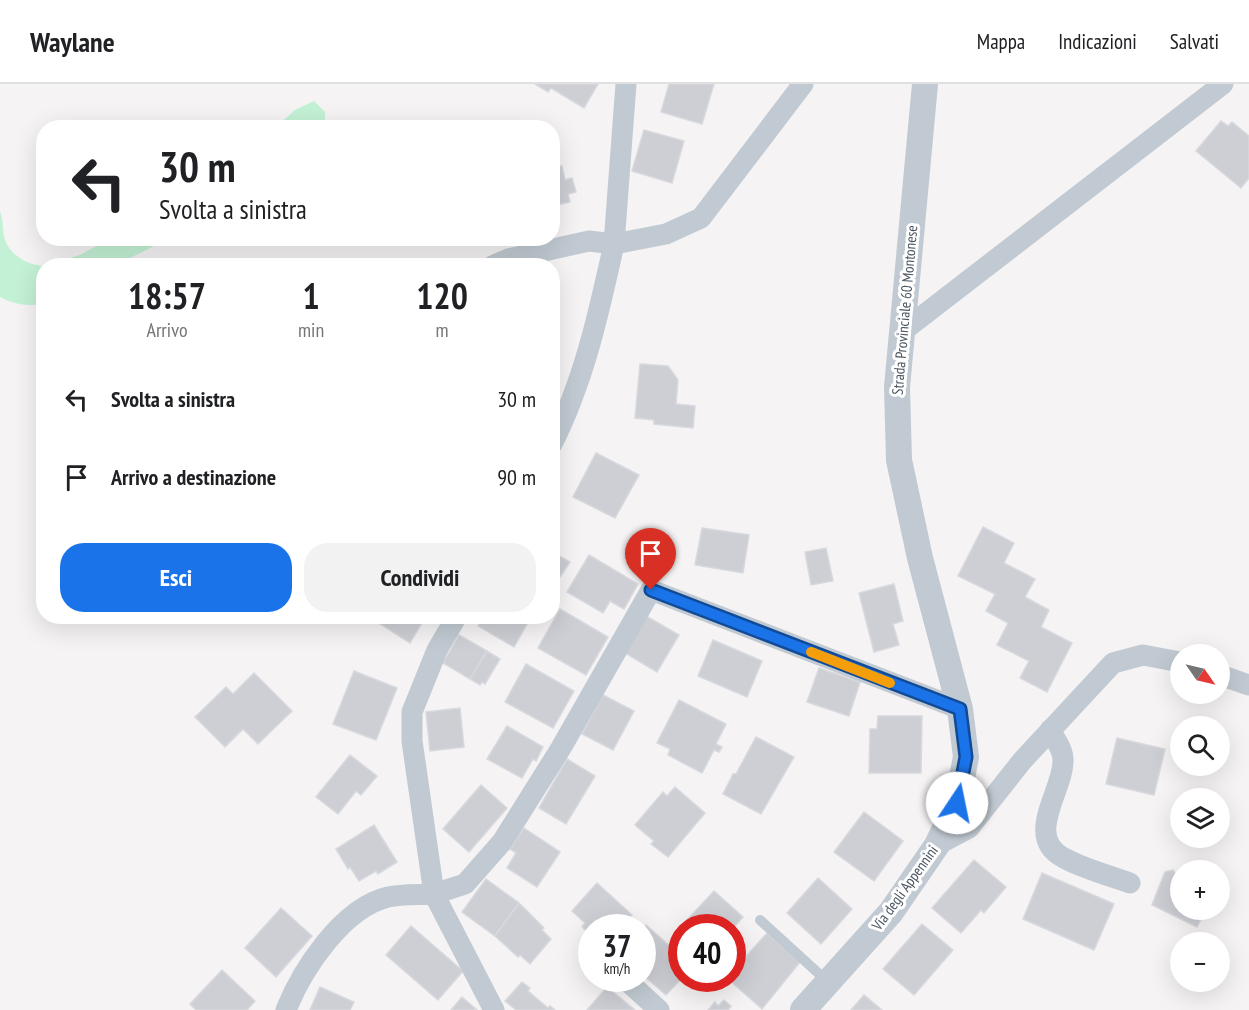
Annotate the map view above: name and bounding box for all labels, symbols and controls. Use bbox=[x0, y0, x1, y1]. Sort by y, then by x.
text: Waylane bbox=[30, 23, 115, 60]
text: Mappa bbox=[977, 28, 1025, 55]
text: Indicazioni bbox=[1058, 28, 1137, 55]
text: Salvati bbox=[1170, 28, 1219, 55]
text: 30 m bbox=[159, 139, 236, 194]
icon: left bbox=[60, 144, 138, 222]
text: Svolta a sinistra bbox=[159, 192, 307, 226]
street label: Strada Provinciale 60 Montonese bbox=[888, 224, 921, 396]
text: 18:57 bbox=[128, 272, 206, 319]
text: 1 bbox=[302, 272, 320, 319]
text: 120 bbox=[416, 272, 468, 319]
text: Arrivo bbox=[146, 317, 188, 343]
text: min bbox=[298, 317, 324, 343]
text: m bbox=[436, 317, 449, 343]
icon: left bbox=[60, 383, 93, 416]
text: Svolta a sinistra bbox=[111, 385, 235, 413]
text: 30 m bbox=[497, 385, 536, 413]
icon: arrive bbox=[60, 461, 93, 494]
text: Arrivo a destinazione bbox=[111, 463, 276, 491]
text: 90 m bbox=[497, 463, 536, 491]
pin bbox=[625, 528, 676, 590]
icon: arrive bbox=[634, 537, 667, 570]
button: Esci bbox=[60, 543, 292, 612]
button: Condividi bbox=[304, 543, 536, 612]
north arrow bbox=[1170, 644, 1230, 704]
map controls bbox=[1170, 644, 1230, 992]
button: search bbox=[1170, 716, 1230, 776]
position arrow bbox=[925, 771, 989, 835]
button: layers bbox=[1170, 788, 1230, 848]
street label: Via degli Appennini bbox=[867, 841, 942, 935]
button: + bbox=[1170, 860, 1230, 920]
speed limit sign: 40 bbox=[668, 914, 746, 992]
text: 37 bbox=[603, 926, 631, 965]
button: − bbox=[1170, 932, 1230, 992]
text: km/h bbox=[604, 959, 630, 978]

